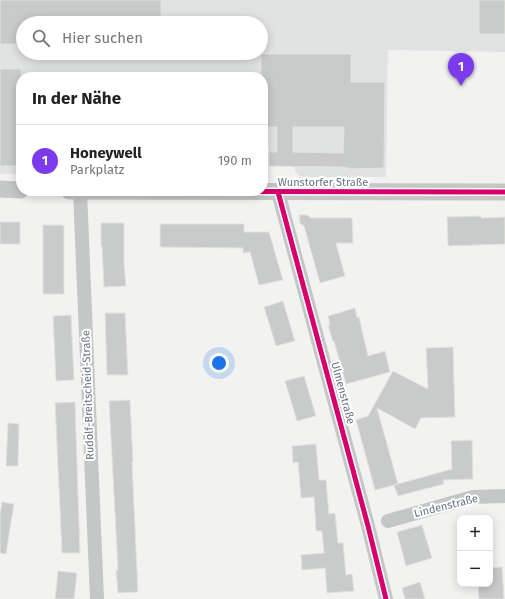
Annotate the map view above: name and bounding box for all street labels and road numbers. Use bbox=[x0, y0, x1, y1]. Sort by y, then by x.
street label: Wunstorfer Straße bbox=[278, 176, 368, 189]
street label: Rudolf-Breitscheid-Straße bbox=[79, 330, 97, 460]
street label: Ulmenstraße bbox=[328, 360, 358, 426]
street label: Lindenstraße bbox=[413, 492, 479, 520]

